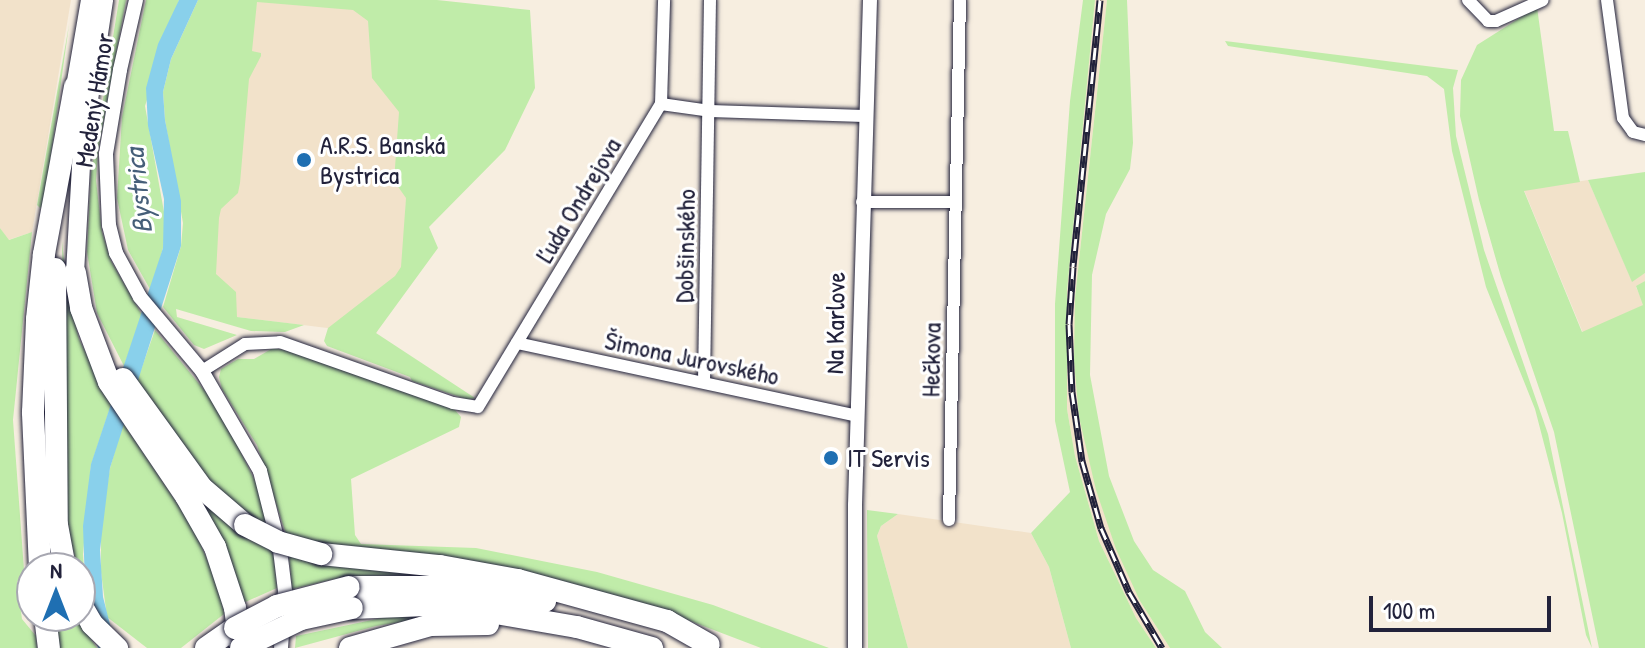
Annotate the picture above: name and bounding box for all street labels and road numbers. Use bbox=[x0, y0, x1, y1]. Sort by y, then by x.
street label: Medený Hámor bbox=[68, 31, 120, 169]
street label: Ľuda Ondrejova bbox=[529, 132, 627, 268]
street label: Dobšinského bbox=[668, 189, 702, 303]
street label: Na Karlove bbox=[819, 272, 851, 374]
street label: Hečkova bbox=[915, 323, 947, 397]
street label: Šimona Jurovského bbox=[602, 324, 782, 392]

